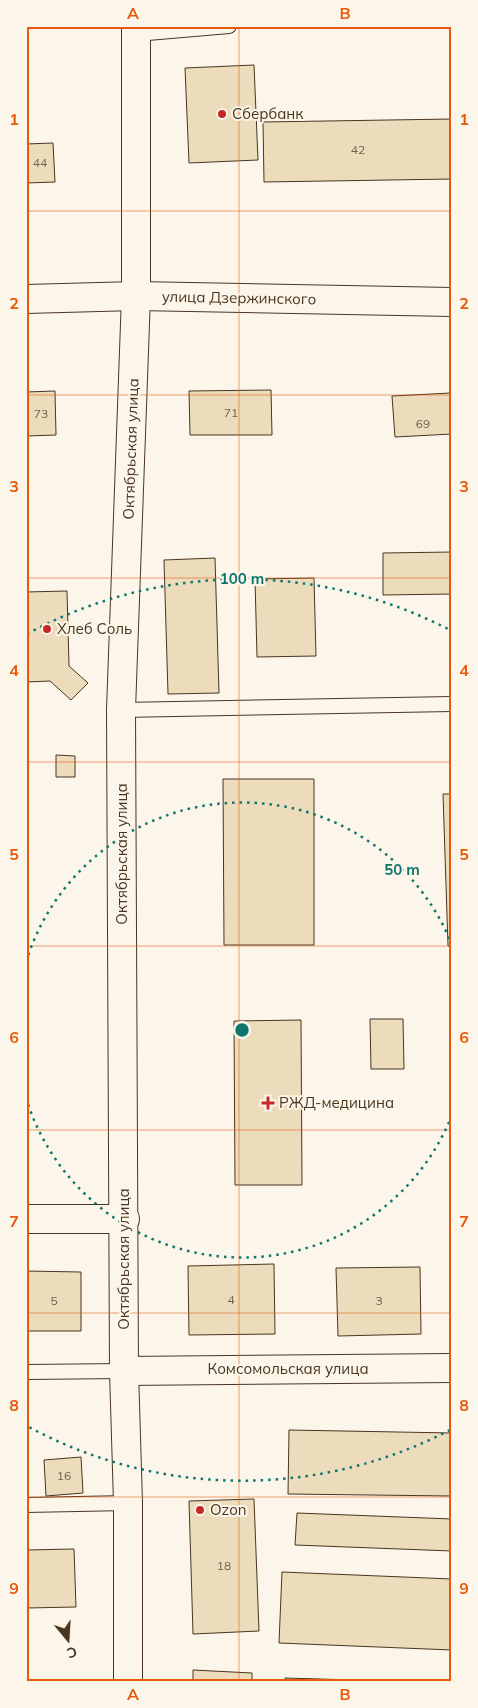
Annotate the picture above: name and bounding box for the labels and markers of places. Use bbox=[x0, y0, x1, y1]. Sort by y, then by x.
place label: Сбербанк bbox=[232, 104, 304, 123]
marker: Сбербанк bbox=[216, 108, 228, 120]
place label: Хлеб Соль bbox=[57, 619, 132, 638]
marker: Хлеб Соль bbox=[41, 623, 53, 635]
centre of rings bbox=[233, 1021, 251, 1039]
place label: РЖД-медицина bbox=[279, 1093, 394, 1112]
marker: РЖД-медицина bbox=[261, 1096, 275, 1110]
place label: Ozon bbox=[210, 1500, 247, 1519]
marker: Ozon bbox=[194, 1504, 206, 1516]

